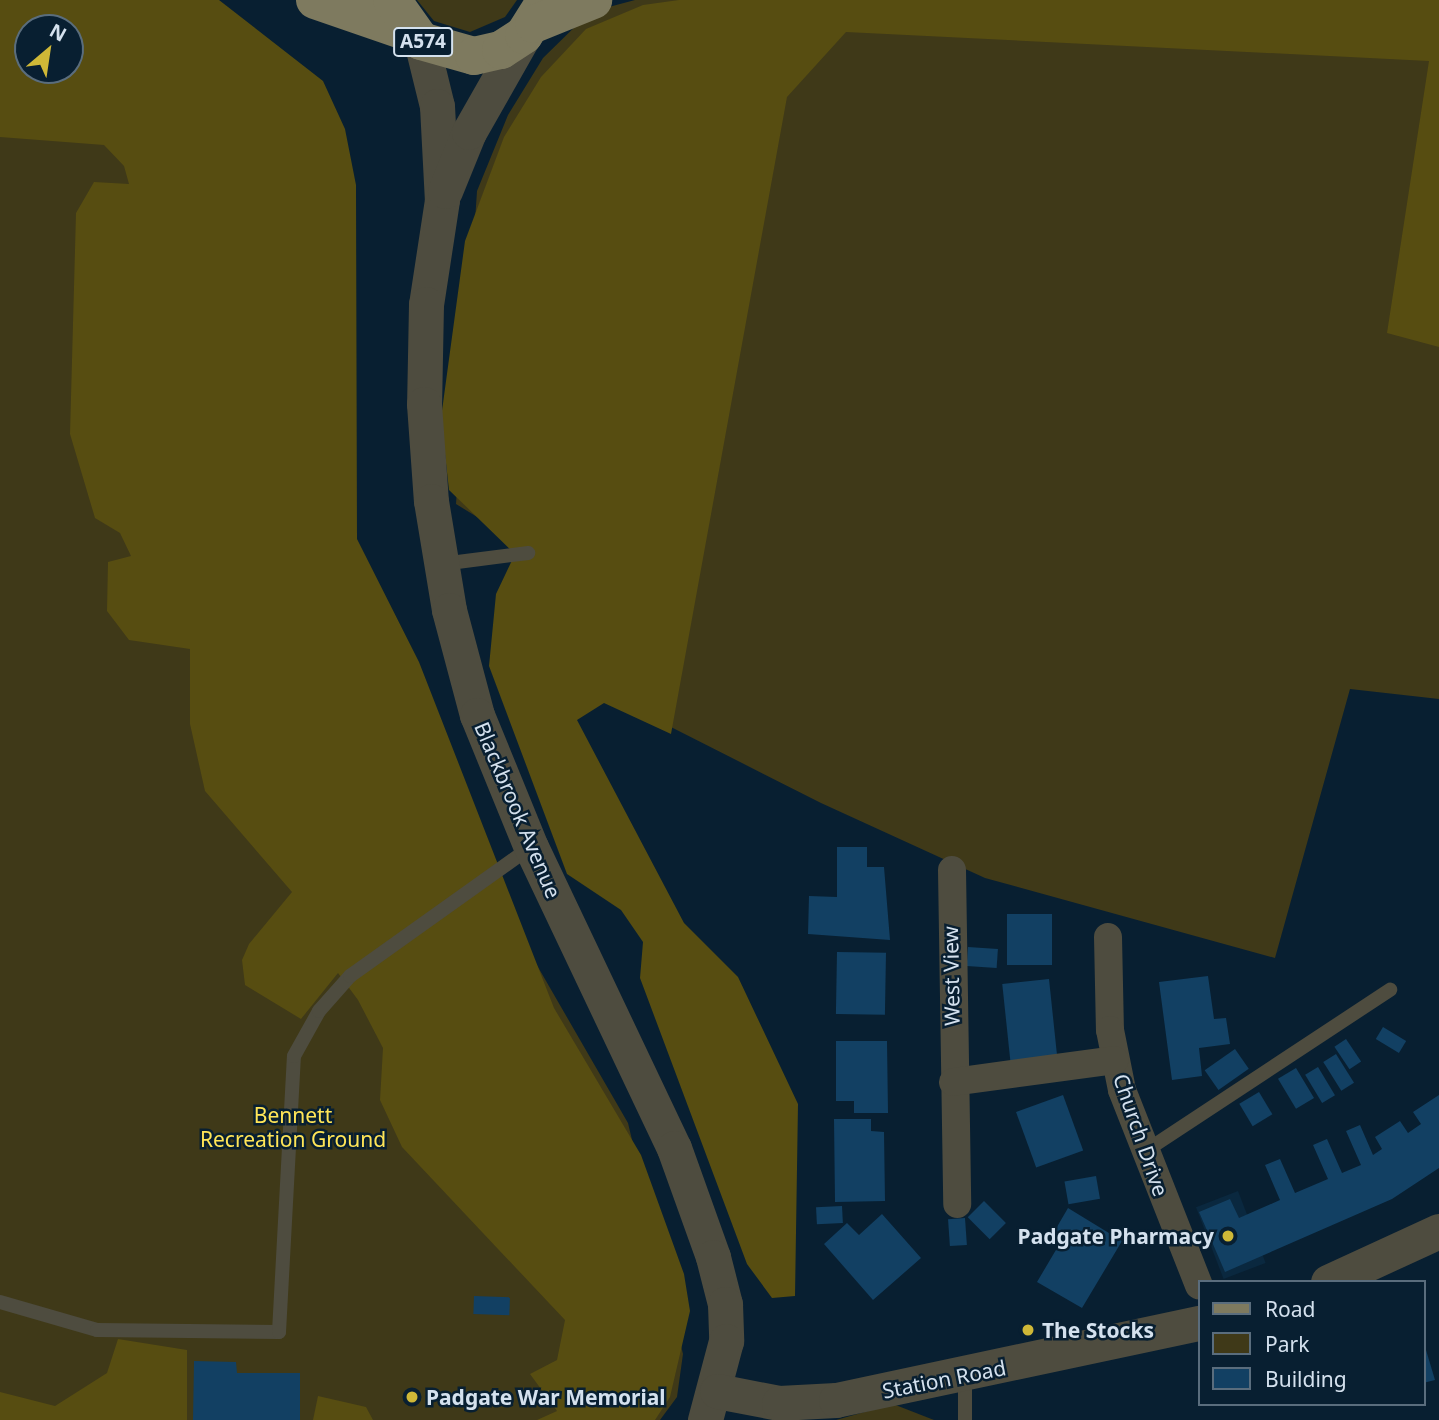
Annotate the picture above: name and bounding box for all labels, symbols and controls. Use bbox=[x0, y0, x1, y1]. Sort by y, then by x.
north arrow bbox=[14, 14, 84, 84]
text: N bbox=[45, 17, 71, 47]
road number: A574 bbox=[392, 26, 454, 58]
street label: Blackbrook Avenue bbox=[469, 718, 567, 902]
street label: West View bbox=[938, 926, 964, 1026]
street label: Church Drive bbox=[1108, 1070, 1174, 1200]
park label: Bennett Recreation Ground bbox=[200, 1102, 386, 1152]
place label: Padgate Pharmacy bbox=[1018, 1223, 1214, 1249]
marker: Padgate Pharmacy bbox=[1220, 1228, 1236, 1244]
legend bbox=[1198, 1280, 1425, 1406]
text: Road bbox=[1265, 1295, 1315, 1323]
place label: The Stocks bbox=[1042, 1317, 1154, 1343]
marker: The Stocks bbox=[1020, 1322, 1036, 1338]
text: Park bbox=[1265, 1330, 1309, 1358]
street label: Station Road bbox=[880, 1355, 1008, 1403]
text: Building bbox=[1265, 1365, 1347, 1393]
place label: Padgate War Memorial bbox=[426, 1384, 666, 1410]
marker: Padgate War Memorial bbox=[404, 1389, 420, 1405]

